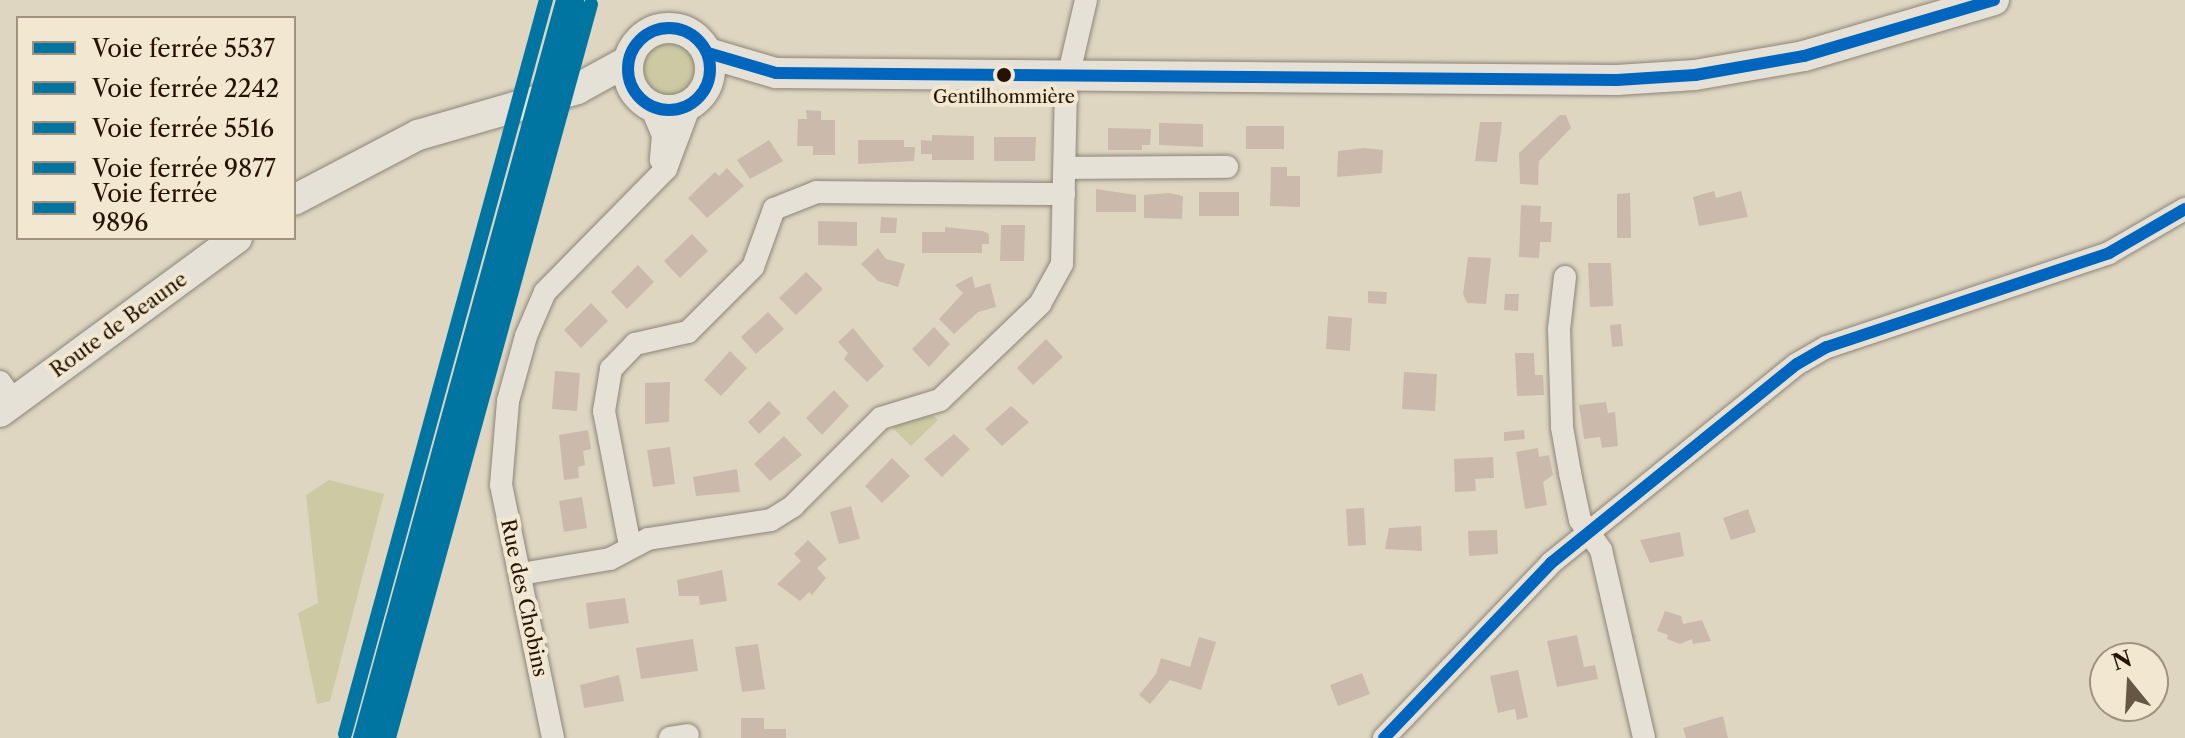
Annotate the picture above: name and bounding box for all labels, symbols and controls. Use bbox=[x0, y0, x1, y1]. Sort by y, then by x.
legend bbox=[16, 16, 296, 240]
text: Voie ferrée 5537 bbox=[92, 34, 275, 63]
marker: Gentilhommière bbox=[996, 67, 1012, 83]
text: Voie ferrée 2242 bbox=[92, 74, 279, 103]
place label: Gentilhommière bbox=[933, 86, 1075, 108]
text: Voie ferrée 5516 bbox=[92, 114, 274, 143]
text: Voie ferrée 9877 bbox=[92, 154, 276, 183]
text: Voie ferrée 9896 bbox=[92, 179, 218, 237]
street label: Route de Beaune bbox=[46, 267, 192, 383]
street label: Rue des Chobins bbox=[496, 517, 552, 679]
north arrow bbox=[2089, 642, 2169, 722]
text: N bbox=[2109, 645, 2135, 676]

